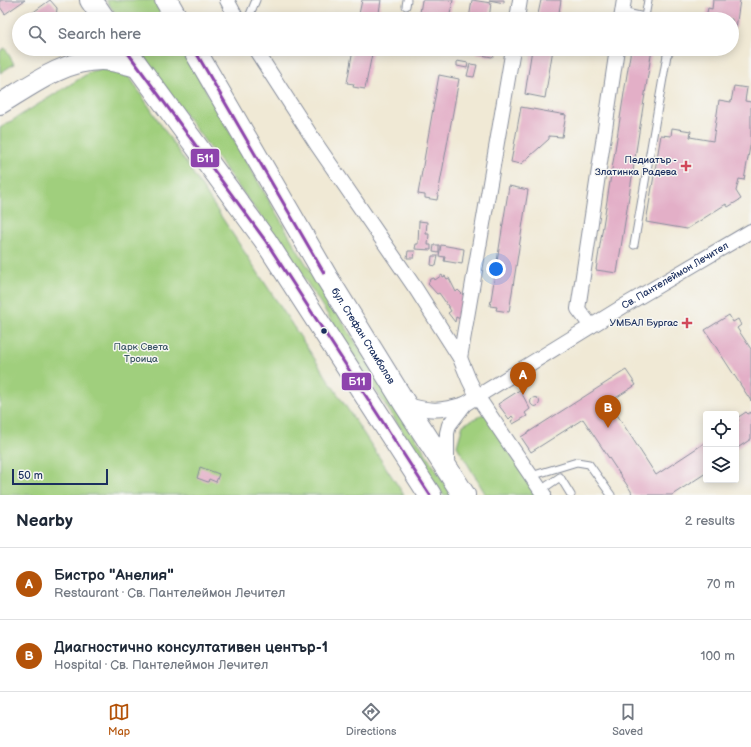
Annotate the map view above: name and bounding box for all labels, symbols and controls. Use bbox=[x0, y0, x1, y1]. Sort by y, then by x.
search box bbox=[12, 12, 739, 56]
icon: search bbox=[26, 23, 48, 45]
text: Search here bbox=[58, 25, 141, 44]
line badge: Б11 bbox=[190, 148, 220, 168]
text: Б11 bbox=[196, 152, 214, 165]
place label: Педиатър - Златинка Радева bbox=[595, 154, 677, 178]
marker: Педиатър - Златинка Радева bbox=[680, 160, 692, 172]
street label: Св. Пантелеймон Лечител bbox=[620, 239, 731, 312]
your location bbox=[486, 259, 506, 279]
street label: бул. Стефан Стамболов bbox=[329, 286, 398, 387]
place label: УМБАЛ Бургас bbox=[609, 317, 678, 329]
marker: УМБАЛ Бургас bbox=[681, 317, 693, 329]
unlabelled marker bbox=[319, 326, 329, 336]
park label: Парк Света Троица bbox=[114, 341, 169, 365]
pin: A bbox=[510, 362, 536, 395]
line badge: Б11 bbox=[341, 372, 372, 391]
text: Б11 bbox=[348, 375, 366, 388]
pin: B bbox=[595, 395, 621, 428]
map controls bbox=[703, 411, 739, 483]
button: locate bbox=[703, 411, 739, 447]
button: layers bbox=[703, 447, 739, 483]
scale bar bbox=[12, 467, 108, 486]
text: 50 m bbox=[18, 469, 43, 482]
text: Nearby bbox=[16, 511, 73, 531]
text: 2 results bbox=[685, 513, 735, 529]
text: Бистро "Анелия" bbox=[54, 566, 174, 585]
text: A bbox=[25, 576, 33, 592]
text: 70 m bbox=[707, 576, 735, 592]
text: Restaurant · Св. Пантелеймон Лечител bbox=[54, 585, 285, 601]
text: Диагностично консултативен център-1 bbox=[54, 638, 328, 657]
text: B bbox=[24, 648, 34, 664]
text: 100 m bbox=[700, 648, 735, 664]
text: Hospital · Св. Пантелеймон Лечител bbox=[54, 657, 268, 673]
tab: Map bbox=[108, 701, 130, 738]
tab: Directions bbox=[346, 701, 396, 738]
tab: Saved bbox=[612, 701, 643, 738]

